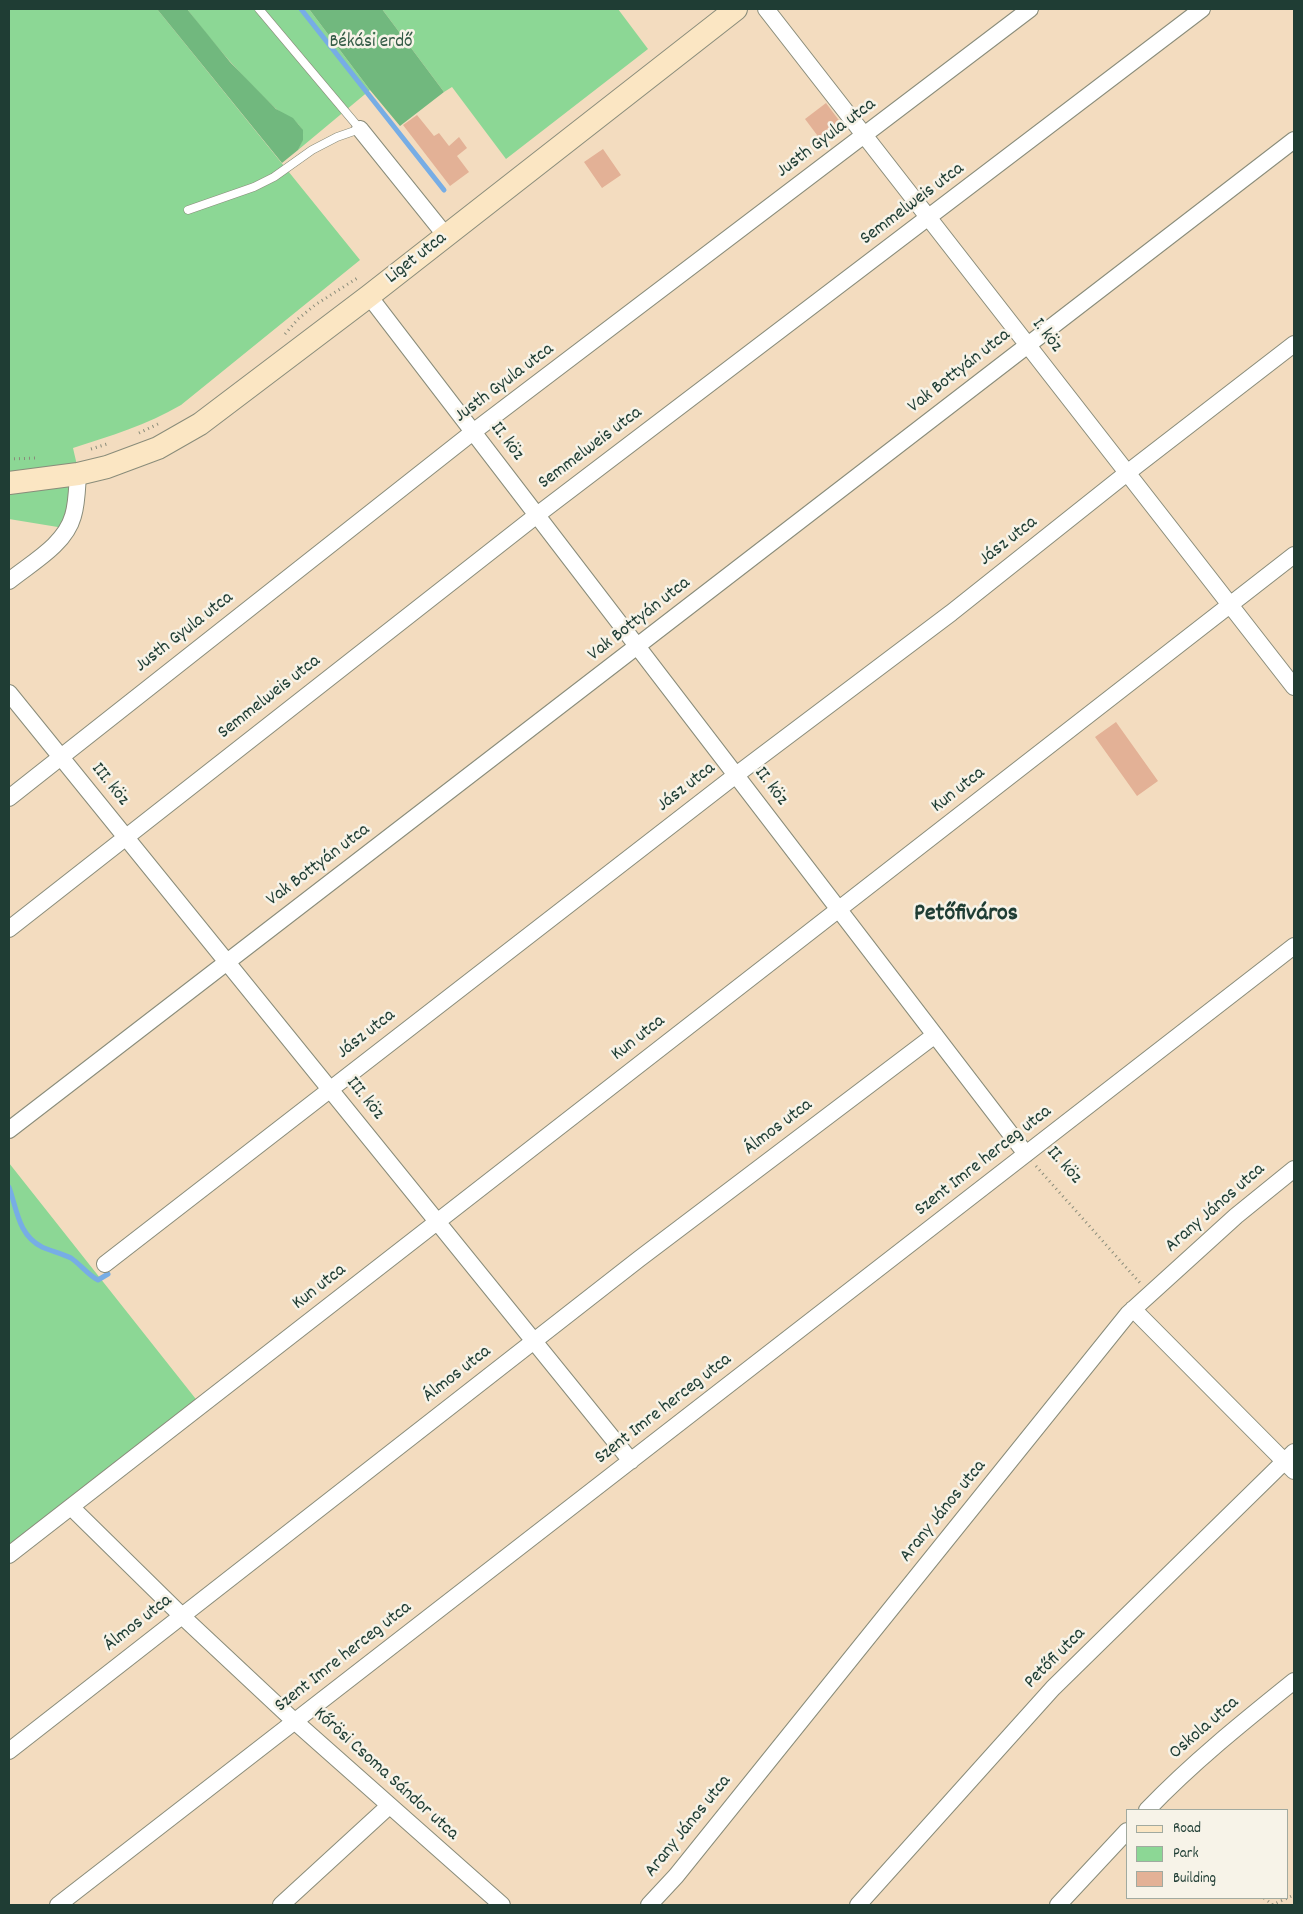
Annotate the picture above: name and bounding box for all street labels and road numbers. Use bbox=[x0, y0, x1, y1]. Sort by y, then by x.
street label: Justh Gyula utca bbox=[773, 94, 881, 184]
street label: Semmelweis utca bbox=[857, 159, 969, 251]
street label: Liget utca bbox=[382, 228, 452, 290]
street label: I. köz bbox=[1026, 314, 1066, 358]
street label: Vak Bottyán utca bbox=[904, 325, 1016, 419]
street label: Justh Gyula utca bbox=[451, 339, 559, 429]
street label: Semmelweis utca bbox=[535, 403, 647, 495]
street label: II. köz bbox=[484, 418, 528, 466]
street label: Jász utca bbox=[975, 512, 1043, 572]
street label: Vak Bottyán utca bbox=[584, 573, 696, 667]
street label: Justh Gyula utca bbox=[131, 588, 239, 678]
street label: Semmelweis utca bbox=[214, 651, 326, 745]
street label: Jász utca bbox=[653, 758, 721, 818]
street label: III. köz bbox=[85, 759, 133, 811]
street label: II. köz bbox=[748, 763, 792, 811]
street label: Kun utca bbox=[928, 763, 990, 819]
street label: Vak Bottyán utca bbox=[263, 820, 375, 912]
street label: Jász utca bbox=[333, 1005, 401, 1065]
street label: Kun utca bbox=[608, 1011, 670, 1067]
street label: III. köz bbox=[340, 1073, 388, 1125]
street label: Álmos utca bbox=[740, 1095, 818, 1161]
street label: Szent Imre herceg utca bbox=[911, 1102, 1057, 1222]
street label: II. köz bbox=[1040, 1142, 1086, 1190]
street label: Arany János utca bbox=[1161, 1159, 1271, 1259]
street label: Kun utca bbox=[289, 1260, 351, 1316]
street label: Álmos utca bbox=[419, 1341, 497, 1409]
street label: Szent Imre herceg utca bbox=[591, 1350, 737, 1470]
street label: Arany János utca bbox=[896, 1456, 992, 1568]
street label: Álmos utca bbox=[100, 1590, 178, 1658]
street label: Szent Imre herceg utca bbox=[271, 1598, 417, 1718]
street label: Petőfi utca bbox=[1021, 1624, 1091, 1694]
street label: Oskola utca bbox=[1166, 1693, 1244, 1765]
street label: Kőrösi Csoma Sándor utca bbox=[308, 1704, 462, 1846]
street label: Arany János utca bbox=[641, 1771, 737, 1883]

